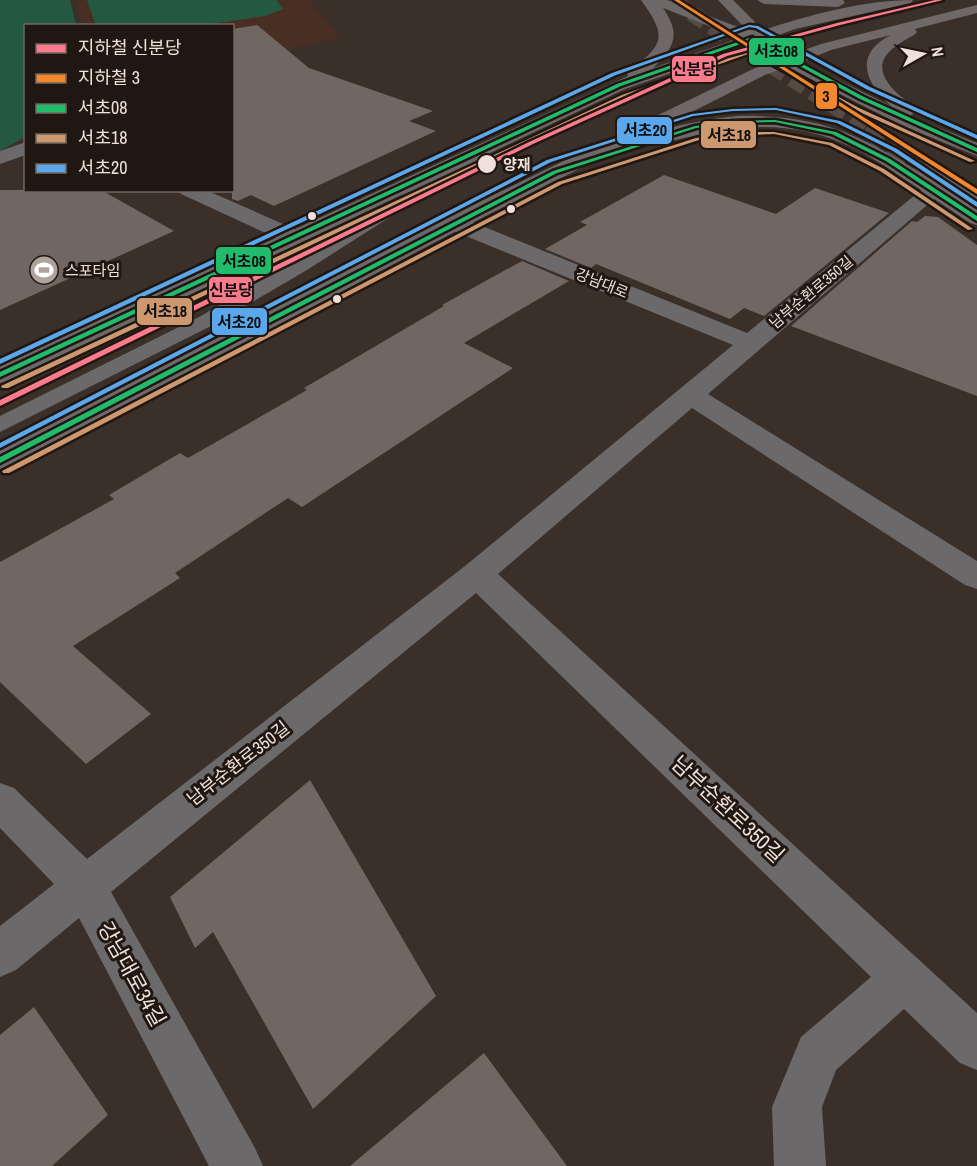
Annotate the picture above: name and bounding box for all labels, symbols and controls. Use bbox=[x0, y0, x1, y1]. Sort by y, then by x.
legend bbox=[24, 24, 234, 192]
north arrow bbox=[893, 24, 953, 84]
text: 지하철 신분당 bbox=[78, 35, 181, 60]
line badge: 서초08 bbox=[748, 37, 805, 66]
text: 서초08 bbox=[754, 40, 798, 62]
text: N bbox=[926, 45, 949, 58]
line badge: 신분당 bbox=[671, 55, 717, 83]
text: 신분당 bbox=[672, 58, 716, 80]
text: 지하철 3 bbox=[78, 65, 140, 90]
line badge: 3 bbox=[815, 82, 838, 110]
text: 3 bbox=[822, 85, 830, 107]
text: 서초08 bbox=[78, 95, 128, 120]
line badge: 서초20 bbox=[616, 116, 673, 145]
text: 서초20 bbox=[623, 119, 667, 141]
line badge: 서초18 bbox=[700, 120, 757, 149]
text: 서초18 bbox=[707, 124, 751, 146]
text: 서초18 bbox=[78, 125, 128, 150]
marker: 양재 bbox=[476, 153, 498, 175]
place label: 양재 bbox=[503, 154, 531, 175]
text: 서초20 bbox=[78, 155, 128, 180]
unlabelled marker bbox=[505, 203, 517, 215]
unlabelled marker bbox=[306, 210, 318, 222]
line badge: 서초08 bbox=[215, 246, 272, 275]
text: 서초08 bbox=[222, 250, 266, 272]
street label: 남부순환로350길 bbox=[765, 251, 857, 333]
sports icon: 스포타임 bbox=[28, 254, 60, 286]
place label: 스포타임 bbox=[65, 260, 120, 281]
street label: 강남대로 bbox=[572, 263, 632, 303]
line badge: 신분당 bbox=[208, 276, 253, 304]
text: 신분당 bbox=[209, 279, 253, 301]
unlabelled marker bbox=[331, 293, 343, 305]
line badge: 서초18 bbox=[136, 297, 193, 326]
text: 서초18 bbox=[143, 300, 187, 322]
line badge: 서초20 bbox=[211, 307, 268, 336]
text: 서초20 bbox=[217, 311, 261, 333]
street label: 남부순환로350길 bbox=[181, 715, 295, 811]
street label: 남부순환로350길 bbox=[665, 749, 791, 869]
street label: 강남대로34길 bbox=[91, 916, 173, 1032]

